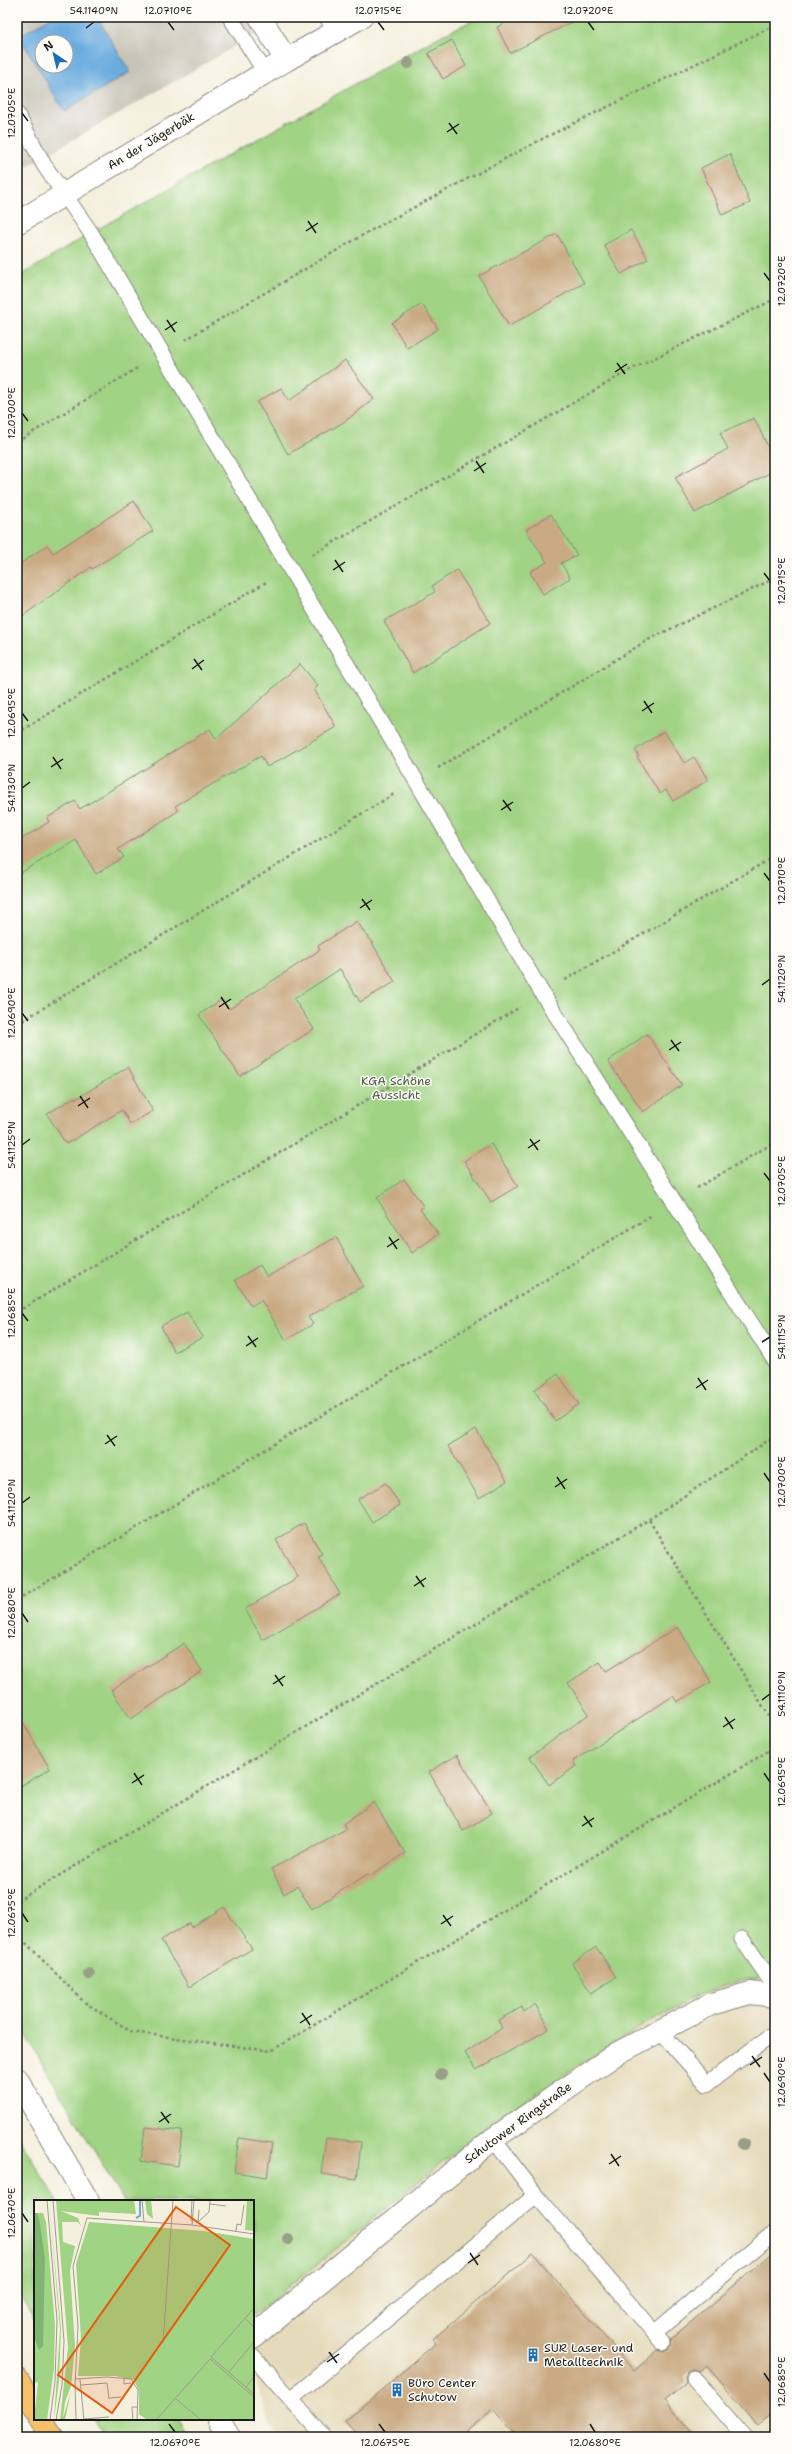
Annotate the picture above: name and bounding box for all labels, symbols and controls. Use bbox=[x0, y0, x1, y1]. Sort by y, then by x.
text: 54.1140°N bbox=[70, 4, 118, 17]
text: 12.0710°E bbox=[144, 4, 192, 17]
text: 12.0715°E bbox=[354, 4, 402, 17]
text: 12.0720°E bbox=[563, 4, 613, 17]
north arrow bbox=[34, 34, 74, 74]
text: N bbox=[41, 37, 57, 55]
text: 12.0705°E bbox=[5, 88, 18, 138]
street label: An der Jägerbäk bbox=[104, 109, 198, 173]
text: 12.0720°E bbox=[775, 256, 788, 306]
text: 12.0700°E bbox=[5, 387, 18, 439]
text: 12.0715°E bbox=[775, 557, 788, 605]
text: 12.0695°E bbox=[5, 688, 18, 738]
text: 54.1130°N bbox=[5, 764, 18, 812]
text: 12.0710°E bbox=[775, 857, 788, 905]
text: 54.1120°N bbox=[775, 955, 788, 1003]
text: 12.0690°E bbox=[5, 987, 18, 1039]
park label: KGA Schöne Aussicht bbox=[361, 1073, 431, 1103]
text: 54.1125°N bbox=[5, 1121, 18, 1169]
text: 12.0705°E bbox=[775, 1156, 788, 1206]
text: 12.0685°E bbox=[5, 1288, 18, 1338]
text: 54.1115°N bbox=[775, 1315, 788, 1359]
text: 12.0700°E bbox=[775, 1456, 788, 1508]
text: 54.1120°N bbox=[5, 1479, 18, 1527]
text: 12.0680°E bbox=[5, 1587, 18, 1639]
text: 54.1110°N bbox=[775, 1671, 788, 1717]
text: 12.0695°E bbox=[775, 1757, 788, 1807]
text: 12.0675°E bbox=[5, 1888, 18, 1938]
text: 12.0690°E bbox=[775, 2056, 788, 2108]
street label: Schutower Ringstraße bbox=[461, 2079, 575, 2167]
text: 12.0670°E bbox=[5, 2188, 18, 2238]
inset map bbox=[34, 2200, 254, 2420]
place label: SUR Laser- und Metalltechnik bbox=[544, 2340, 634, 2370]
building icon: SUR Laser- und Metalltechnik bbox=[525, 2347, 541, 2363]
text: 12.0685°E bbox=[775, 2357, 788, 2407]
place label: Büro Center Schutow bbox=[408, 2375, 477, 2405]
building icon: Büro Center Schutow bbox=[389, 2382, 405, 2398]
text: 12.0670°E bbox=[150, 2436, 200, 2449]
text: 12.0675°E bbox=[360, 2436, 410, 2449]
text: 12.0680°E bbox=[569, 2436, 621, 2449]

